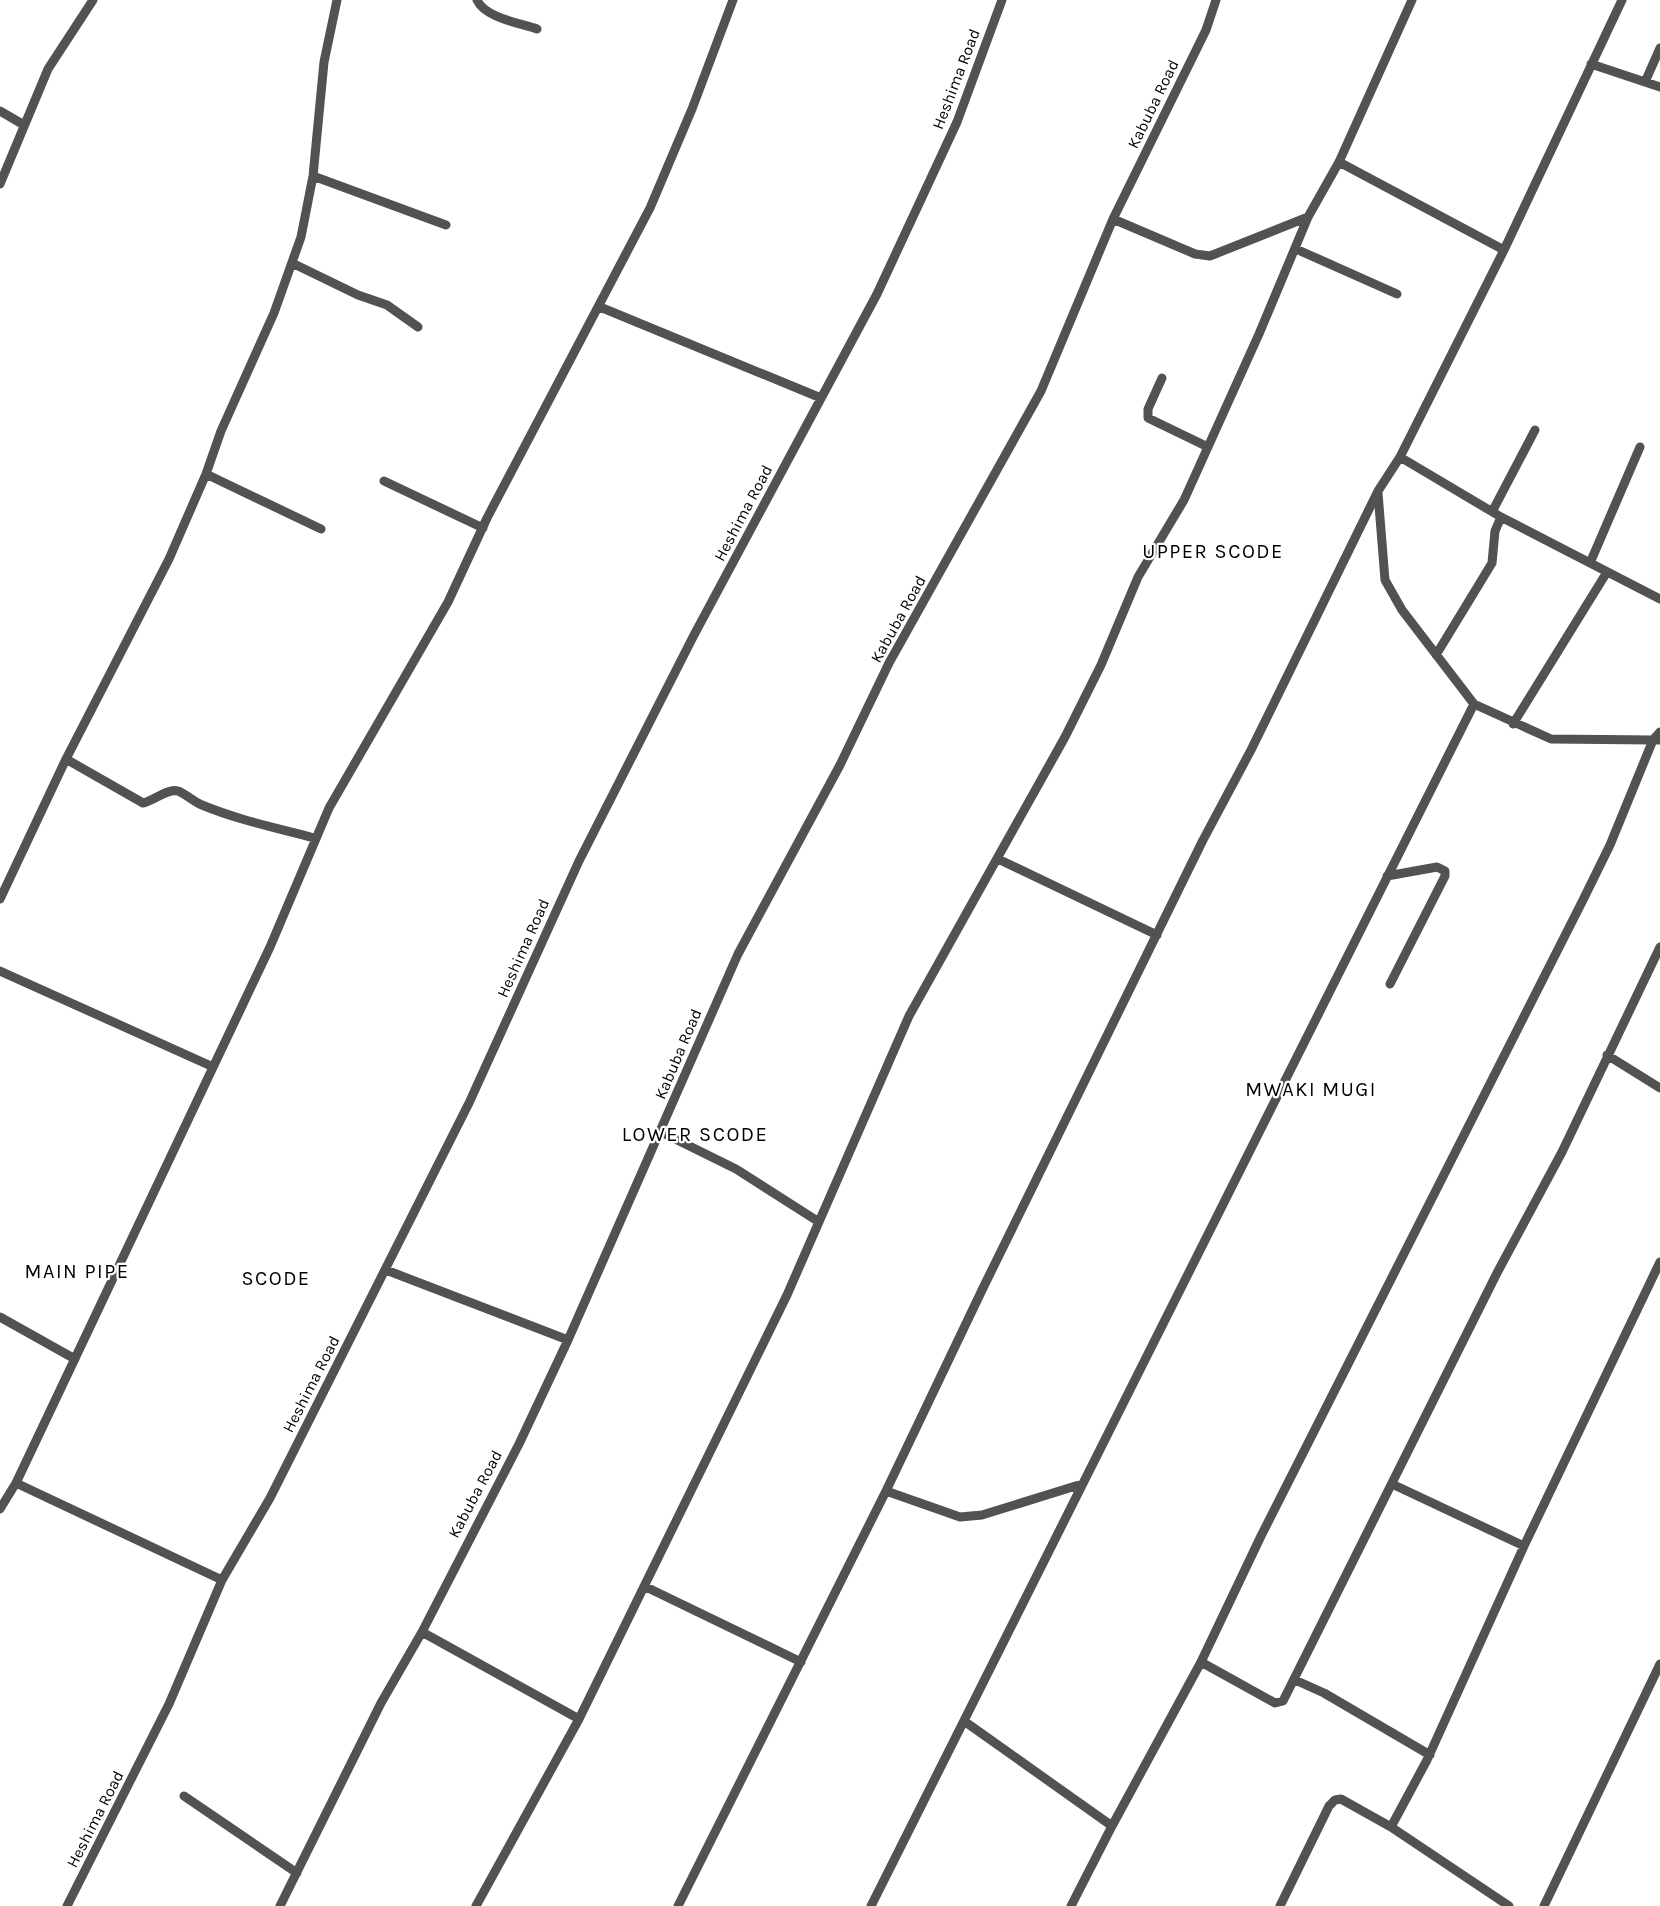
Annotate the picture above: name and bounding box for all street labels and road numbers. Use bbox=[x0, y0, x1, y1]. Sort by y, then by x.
street label: Heshima Road bbox=[928, 26, 984, 132]
street label: Kabuba Road bbox=[1123, 56, 1183, 152]
street label: Heshima Road bbox=[710, 462, 776, 564]
street label: Kabuba Road bbox=[866, 572, 930, 666]
street label: Heshima Road bbox=[493, 896, 553, 1000]
street label: Kabuba Road bbox=[650, 1006, 706, 1102]
street label: Heshima Road bbox=[278, 1332, 344, 1436]
street label: Kabuba Road bbox=[444, 1447, 506, 1541]
street label: Heshima Road bbox=[62, 1767, 128, 1871]

